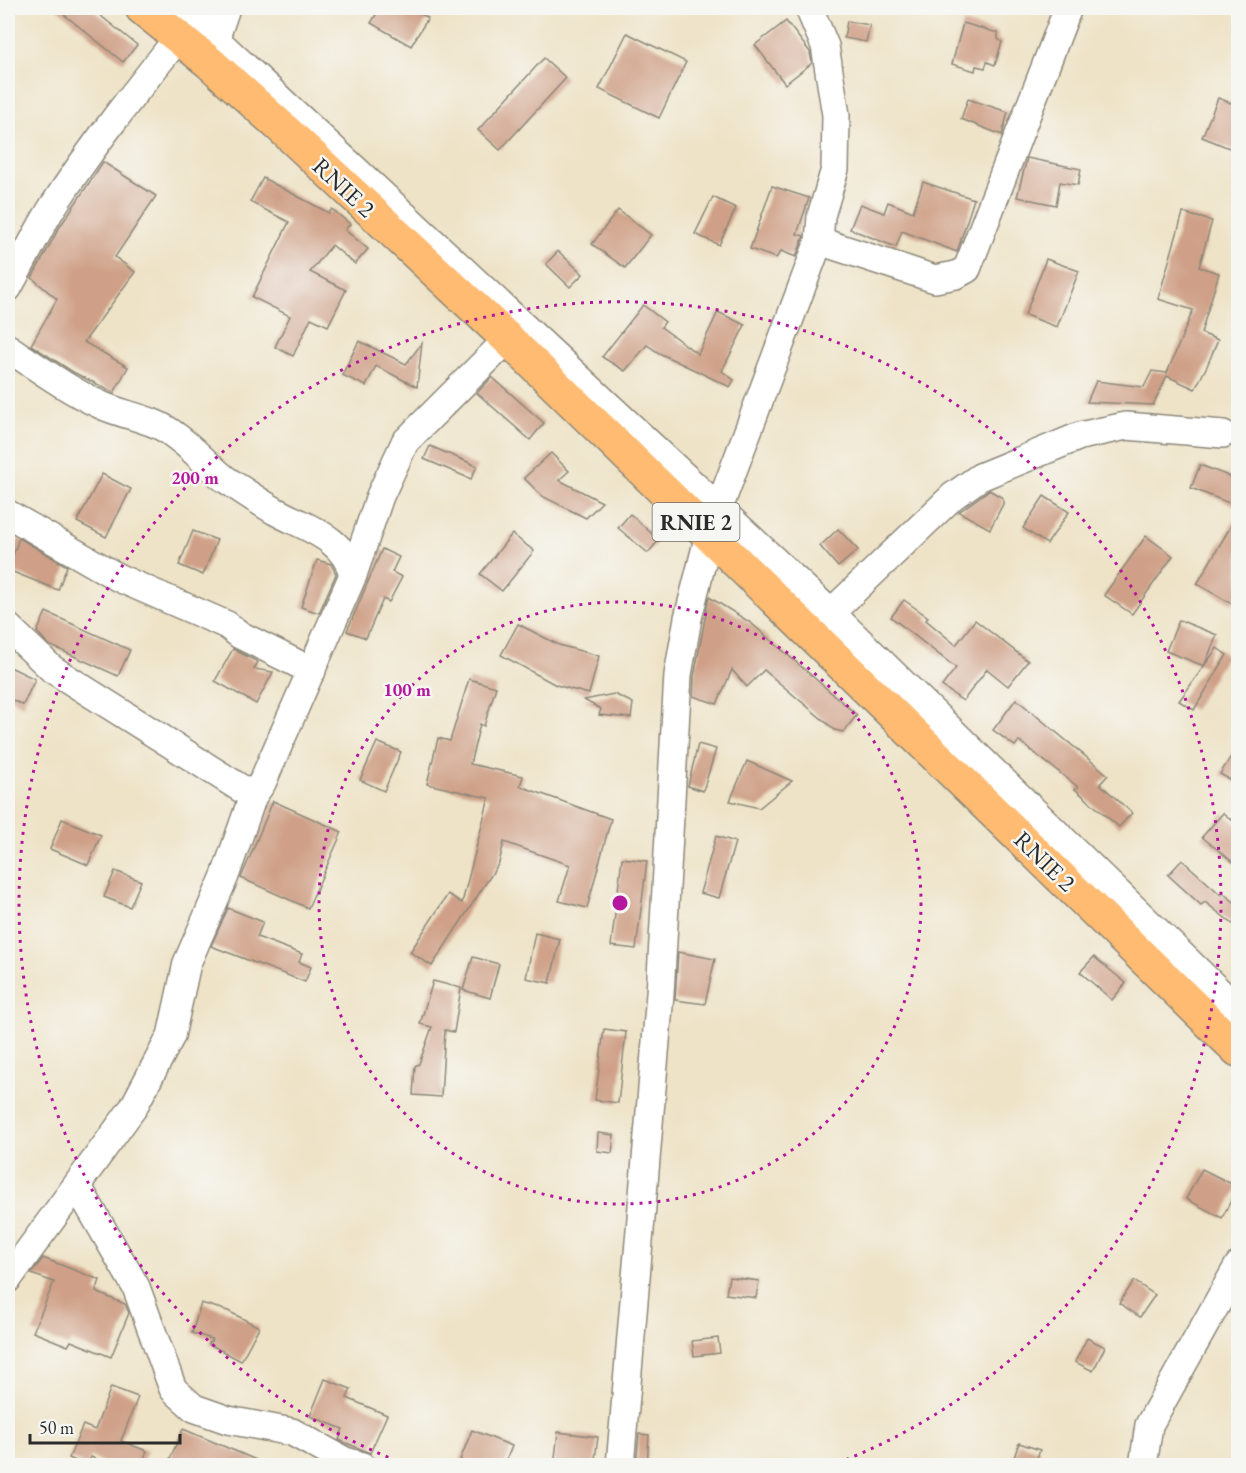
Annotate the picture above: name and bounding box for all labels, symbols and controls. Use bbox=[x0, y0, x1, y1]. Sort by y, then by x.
street label: RNIE 2 bbox=[306, 150, 382, 224]
text: 200 m bbox=[171, 466, 219, 489]
road number: RNIE 2 bbox=[652, 503, 740, 541]
text: 100 m bbox=[383, 678, 431, 701]
street label: RNIE 2 bbox=[1008, 824, 1083, 898]
centre of rings bbox=[610, 893, 630, 913]
scale bar bbox=[30, 1407, 180, 1445]
text: 50 m bbox=[39, 1416, 74, 1439]

